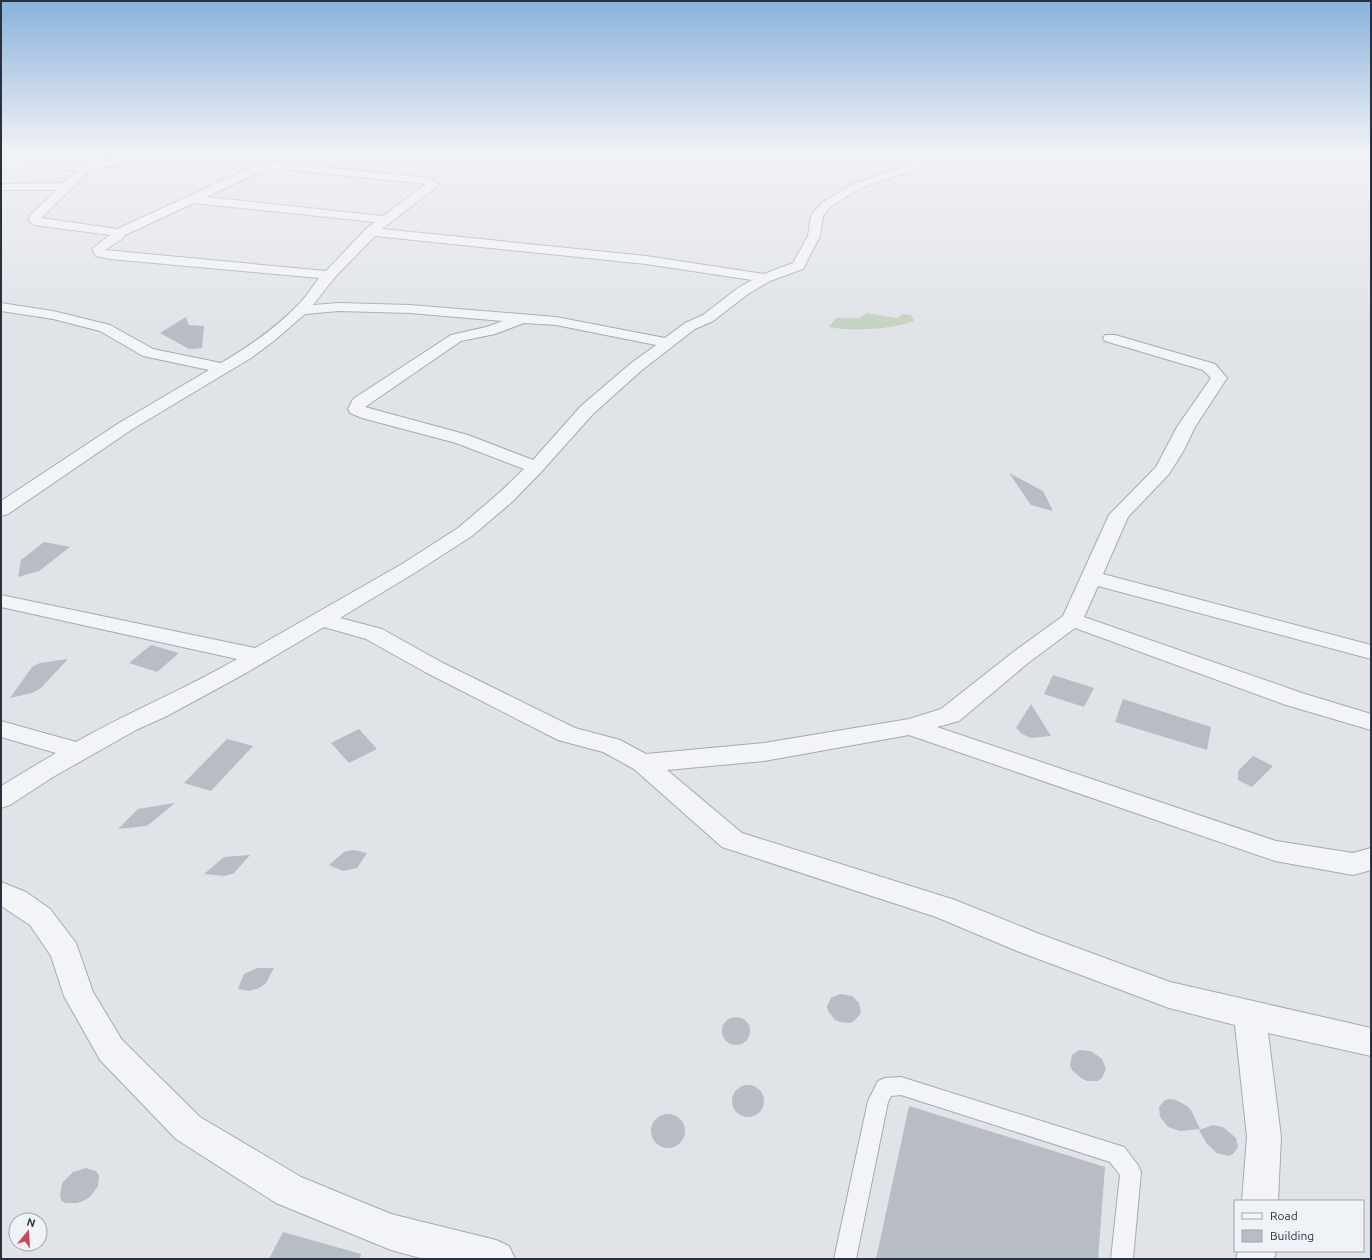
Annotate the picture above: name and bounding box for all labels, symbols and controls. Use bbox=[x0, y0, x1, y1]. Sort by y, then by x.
legend bbox=[1234, 1200, 1364, 1252]
text: Road bbox=[1270, 1209, 1298, 1222]
north arrow bbox=[8, 1212, 48, 1252]
text: N bbox=[25, 1216, 37, 1229]
text: Building bbox=[1270, 1229, 1314, 1242]

